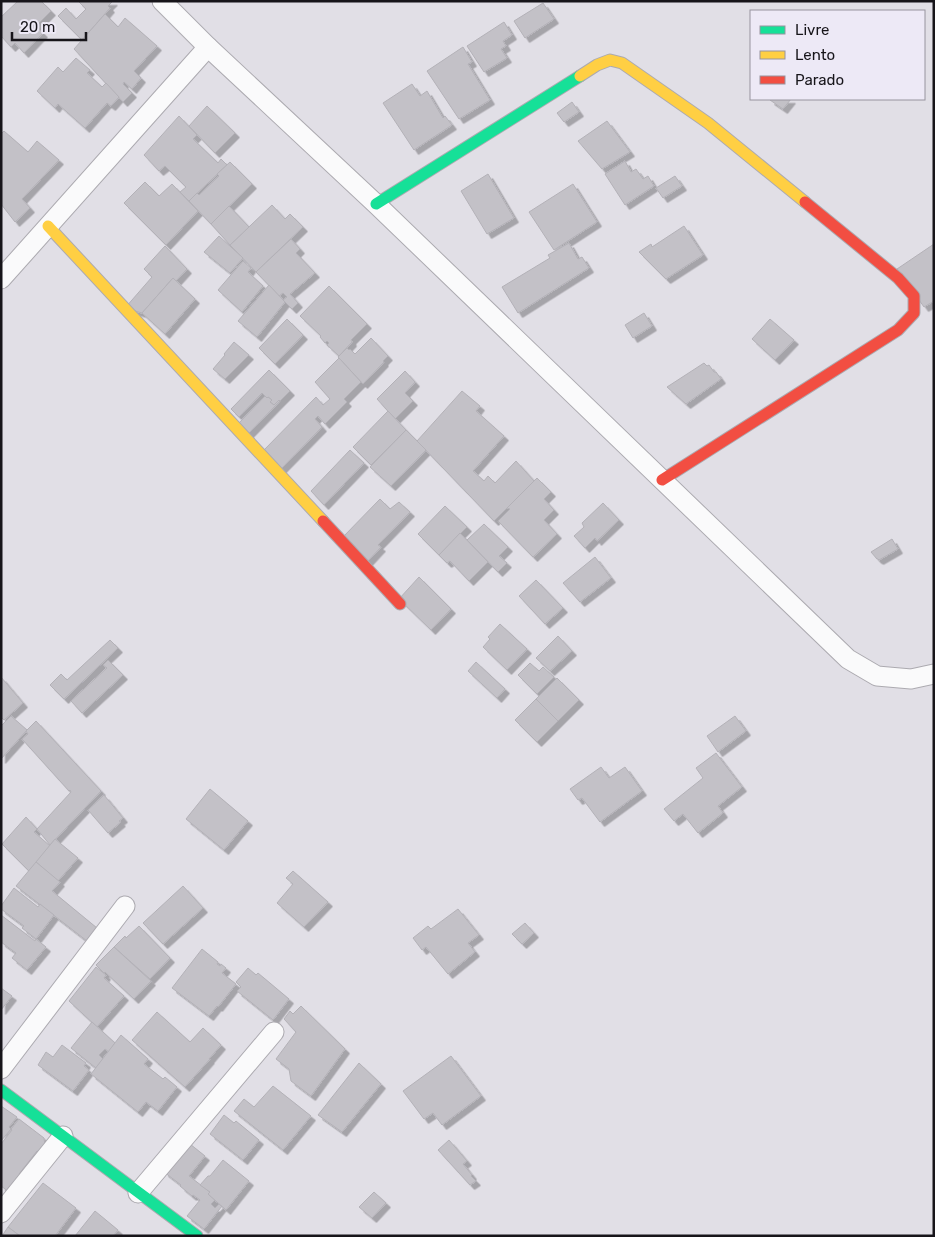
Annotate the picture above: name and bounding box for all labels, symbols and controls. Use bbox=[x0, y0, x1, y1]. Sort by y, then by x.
scale bar bbox=[12, 10, 86, 42]
legend bbox=[750, 10, 925, 100]
text: 20 m bbox=[20, 18, 55, 36]
text: Livre bbox=[795, 21, 829, 39]
text: Lento bbox=[795, 46, 835, 64]
text: Parado bbox=[795, 71, 844, 89]

